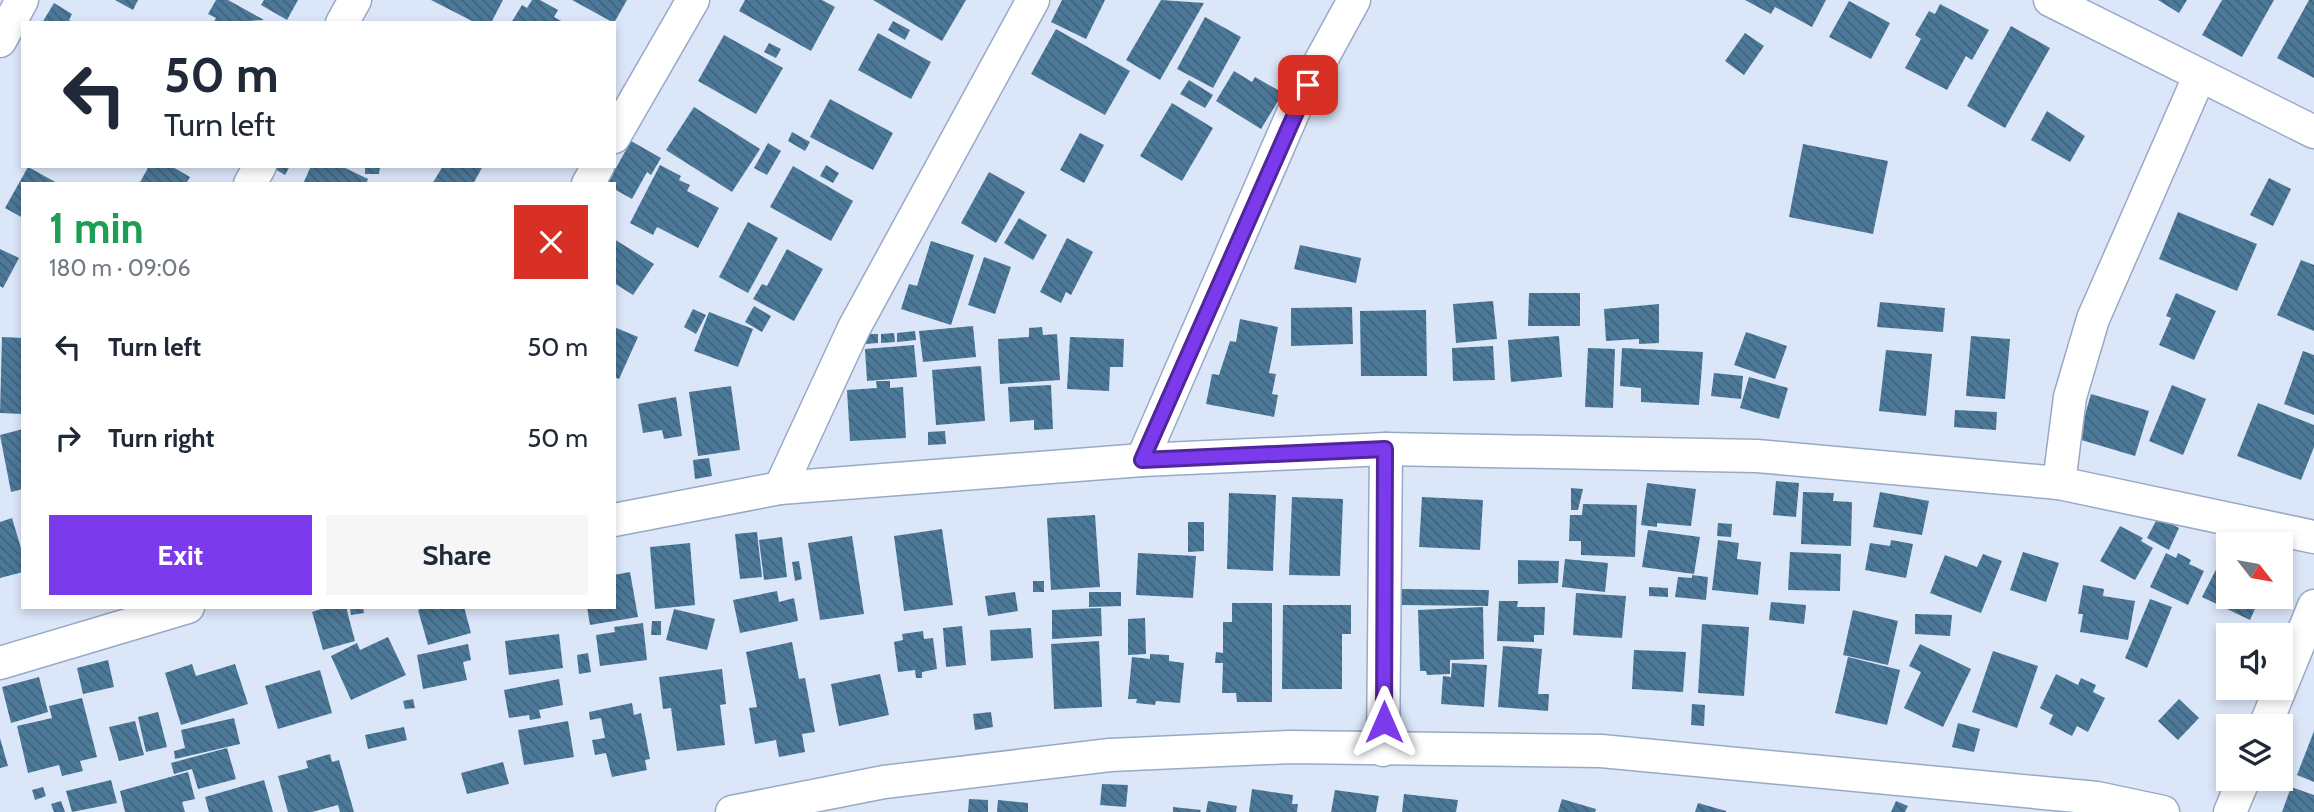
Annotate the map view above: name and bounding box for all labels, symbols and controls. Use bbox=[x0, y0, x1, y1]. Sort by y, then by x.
text: 50 m bbox=[164, 45, 279, 104]
icon: left bbox=[49, 49, 140, 140]
pin bbox=[1278, 55, 1338, 115]
icon: arrive bbox=[1289, 66, 1327, 104]
text: Turn left bbox=[164, 105, 275, 144]
text: 1 min bbox=[49, 202, 144, 254]
button: close bbox=[514, 205, 588, 279]
text: 180 m · 09:06 bbox=[49, 254, 191, 282]
icon: left bbox=[49, 328, 87, 366]
text: Turn left bbox=[108, 331, 201, 363]
text: 50 m bbox=[527, 331, 588, 363]
icon: right bbox=[49, 419, 87, 457]
text: Turn right bbox=[108, 422, 214, 454]
text: 50 m bbox=[527, 422, 588, 454]
button: Exit bbox=[49, 515, 312, 595]
button: Share bbox=[326, 515, 588, 595]
north arrow bbox=[2216, 532, 2292, 609]
map controls bbox=[2216, 532, 2293, 791]
button: sound bbox=[2216, 623, 2293, 700]
position arrow bbox=[1347, 685, 1421, 759]
button: layers bbox=[2216, 714, 2293, 791]

